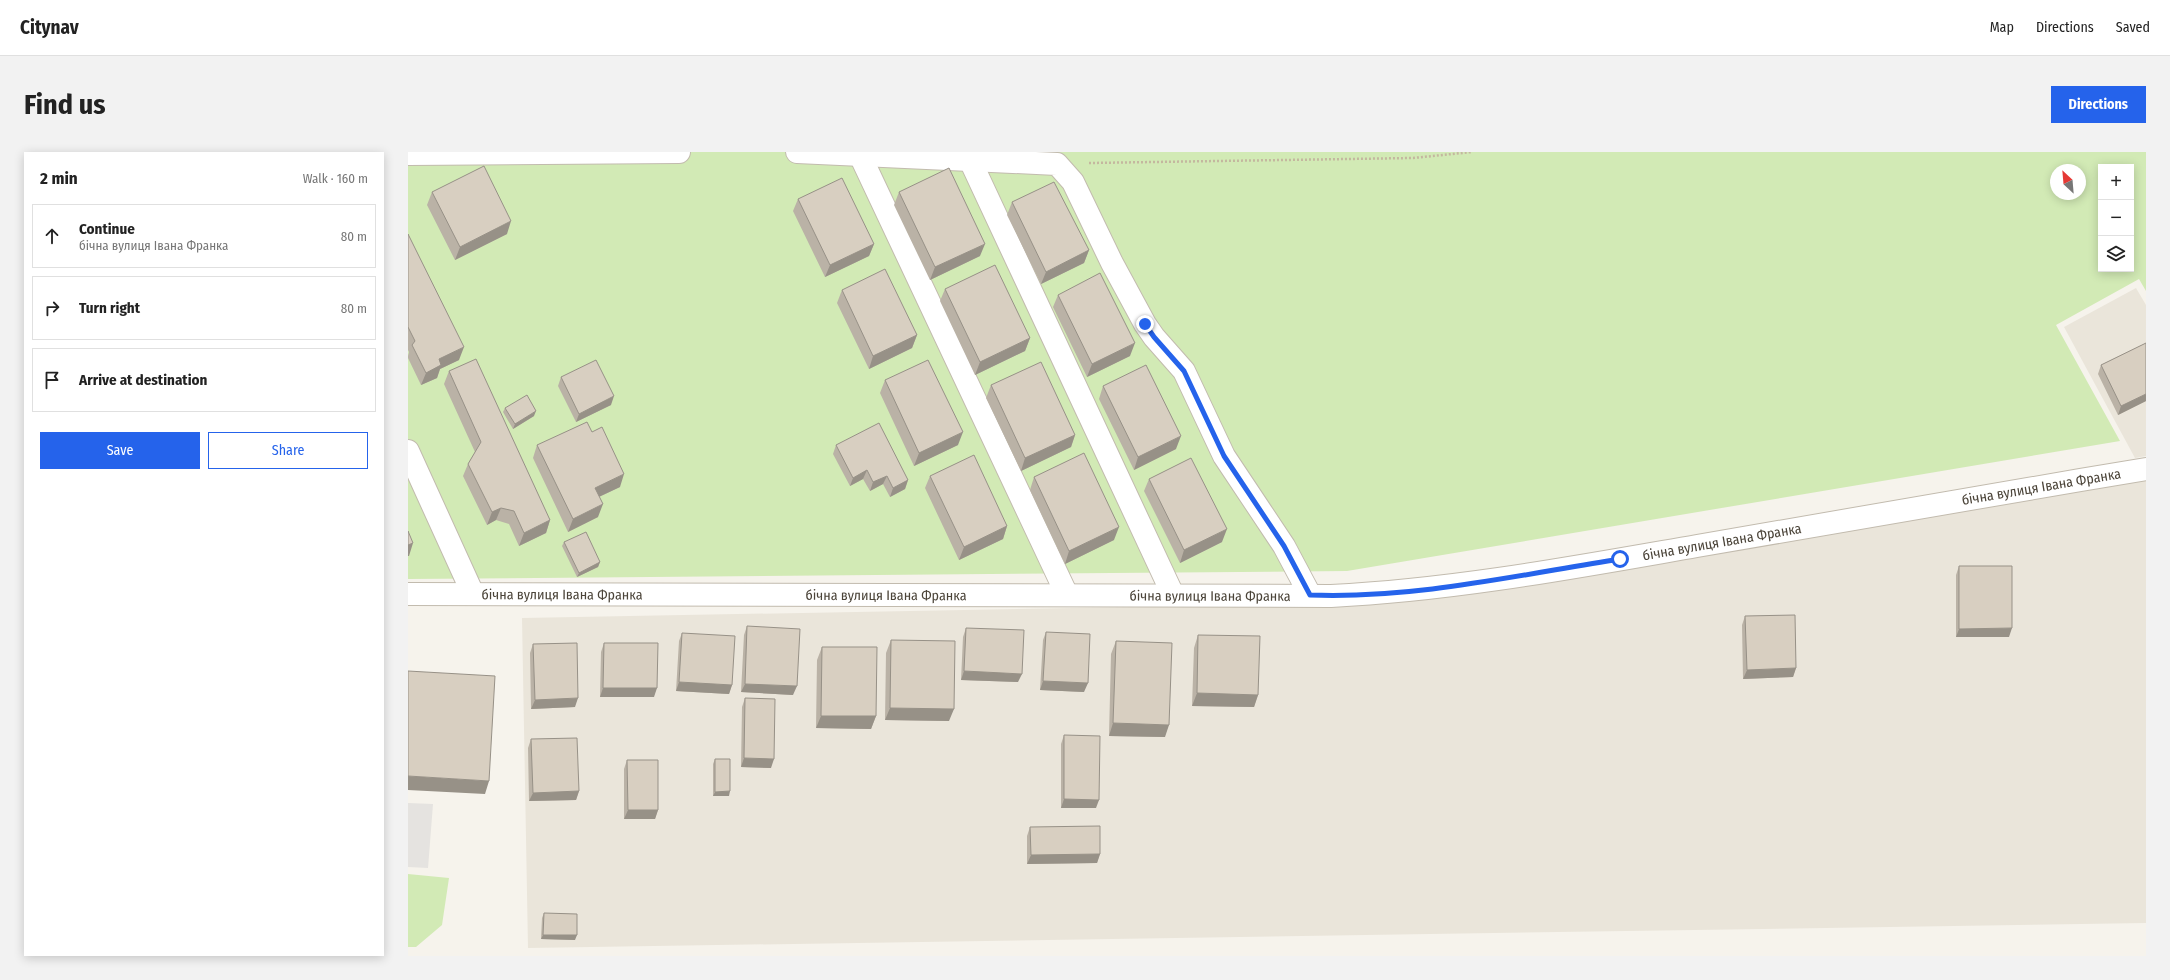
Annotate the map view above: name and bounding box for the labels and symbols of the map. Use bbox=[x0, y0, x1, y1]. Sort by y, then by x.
north arrow bbox=[2050, 164, 2086, 200]
route end bbox=[1136, 315, 1154, 333]
street label: бічна вулиця Івана Франка bbox=[1960, 465, 2122, 509]
street label: бічна вулиця Івана Франка bbox=[1641, 519, 1803, 564]
route start bbox=[1611, 550, 1629, 568]
street label: бічна вулиця Івана Франка bbox=[481, 586, 643, 603]
street label: бічна вулиця Івана Франка bbox=[805, 586, 967, 604]
street label: бічна вулиця Івана Франка bbox=[1129, 587, 1291, 604]

